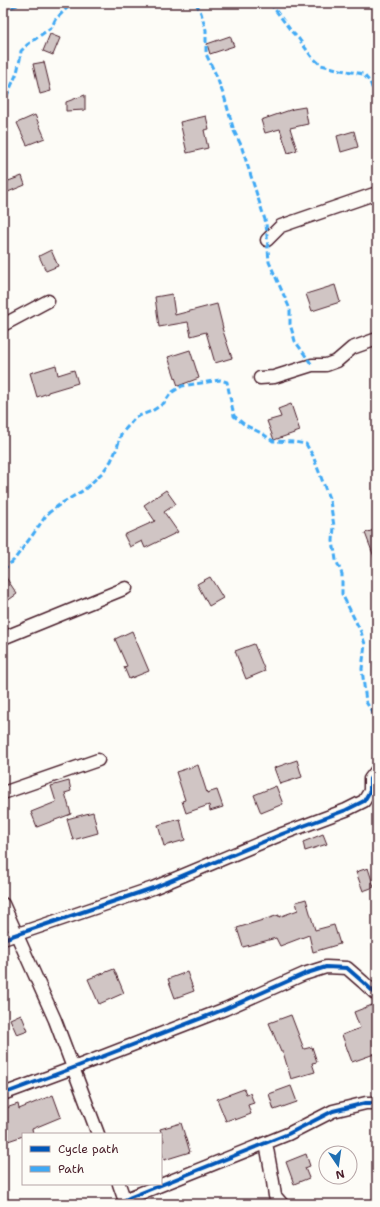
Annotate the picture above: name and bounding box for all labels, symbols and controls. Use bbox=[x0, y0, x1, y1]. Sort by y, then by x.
legend bbox=[22, 1133, 162, 1185]
text: Cycle path bbox=[58, 1141, 119, 1157]
north arrow bbox=[318, 1145, 358, 1185]
text: Path bbox=[58, 1161, 84, 1177]
text: N bbox=[334, 1166, 346, 1183]

